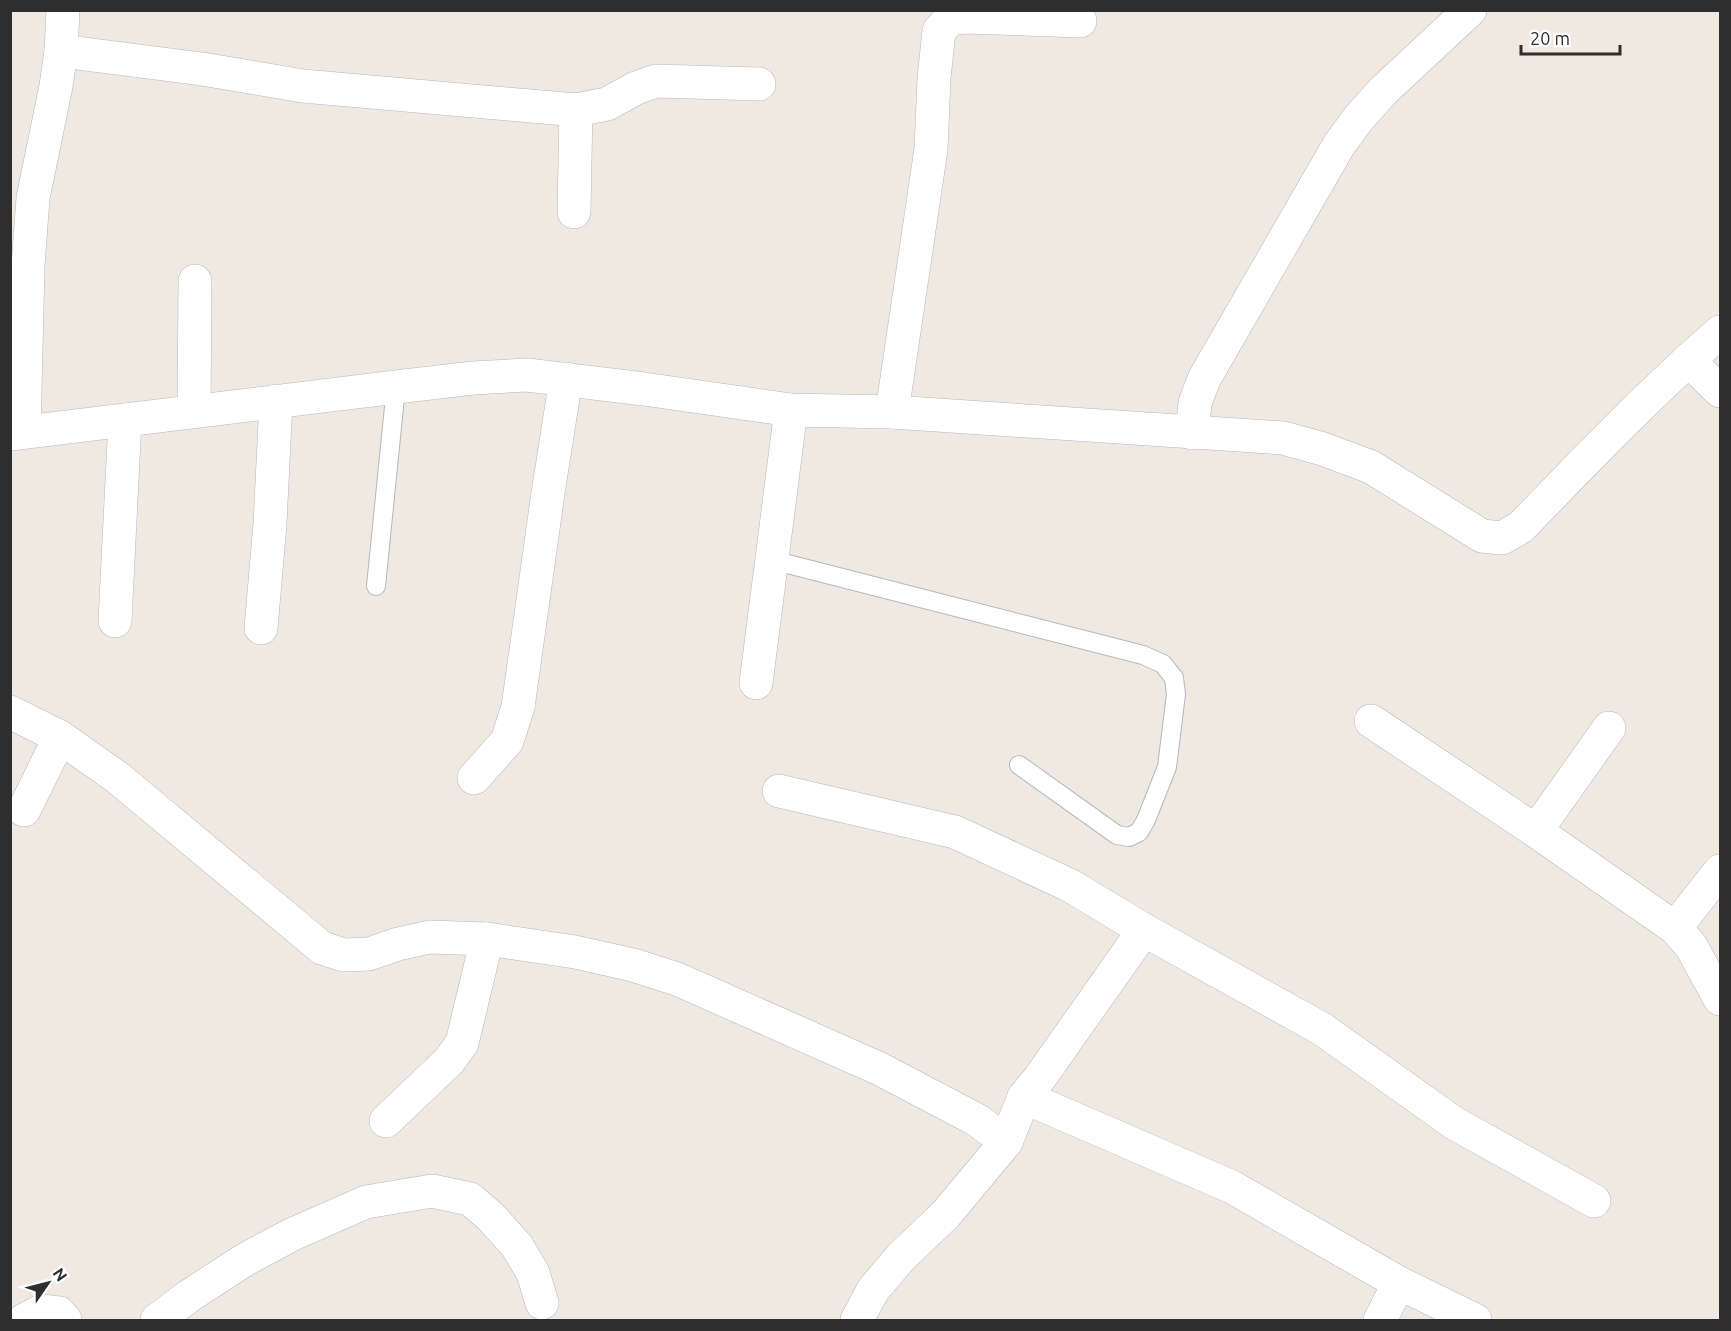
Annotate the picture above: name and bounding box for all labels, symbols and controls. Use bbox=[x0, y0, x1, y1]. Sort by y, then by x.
scale bar bbox=[1521, 18, 1620, 56]
text: 20 m bbox=[1530, 28, 1570, 48]
north arrow bbox=[18, 1253, 78, 1313]
text: N bbox=[49, 1264, 71, 1284]

